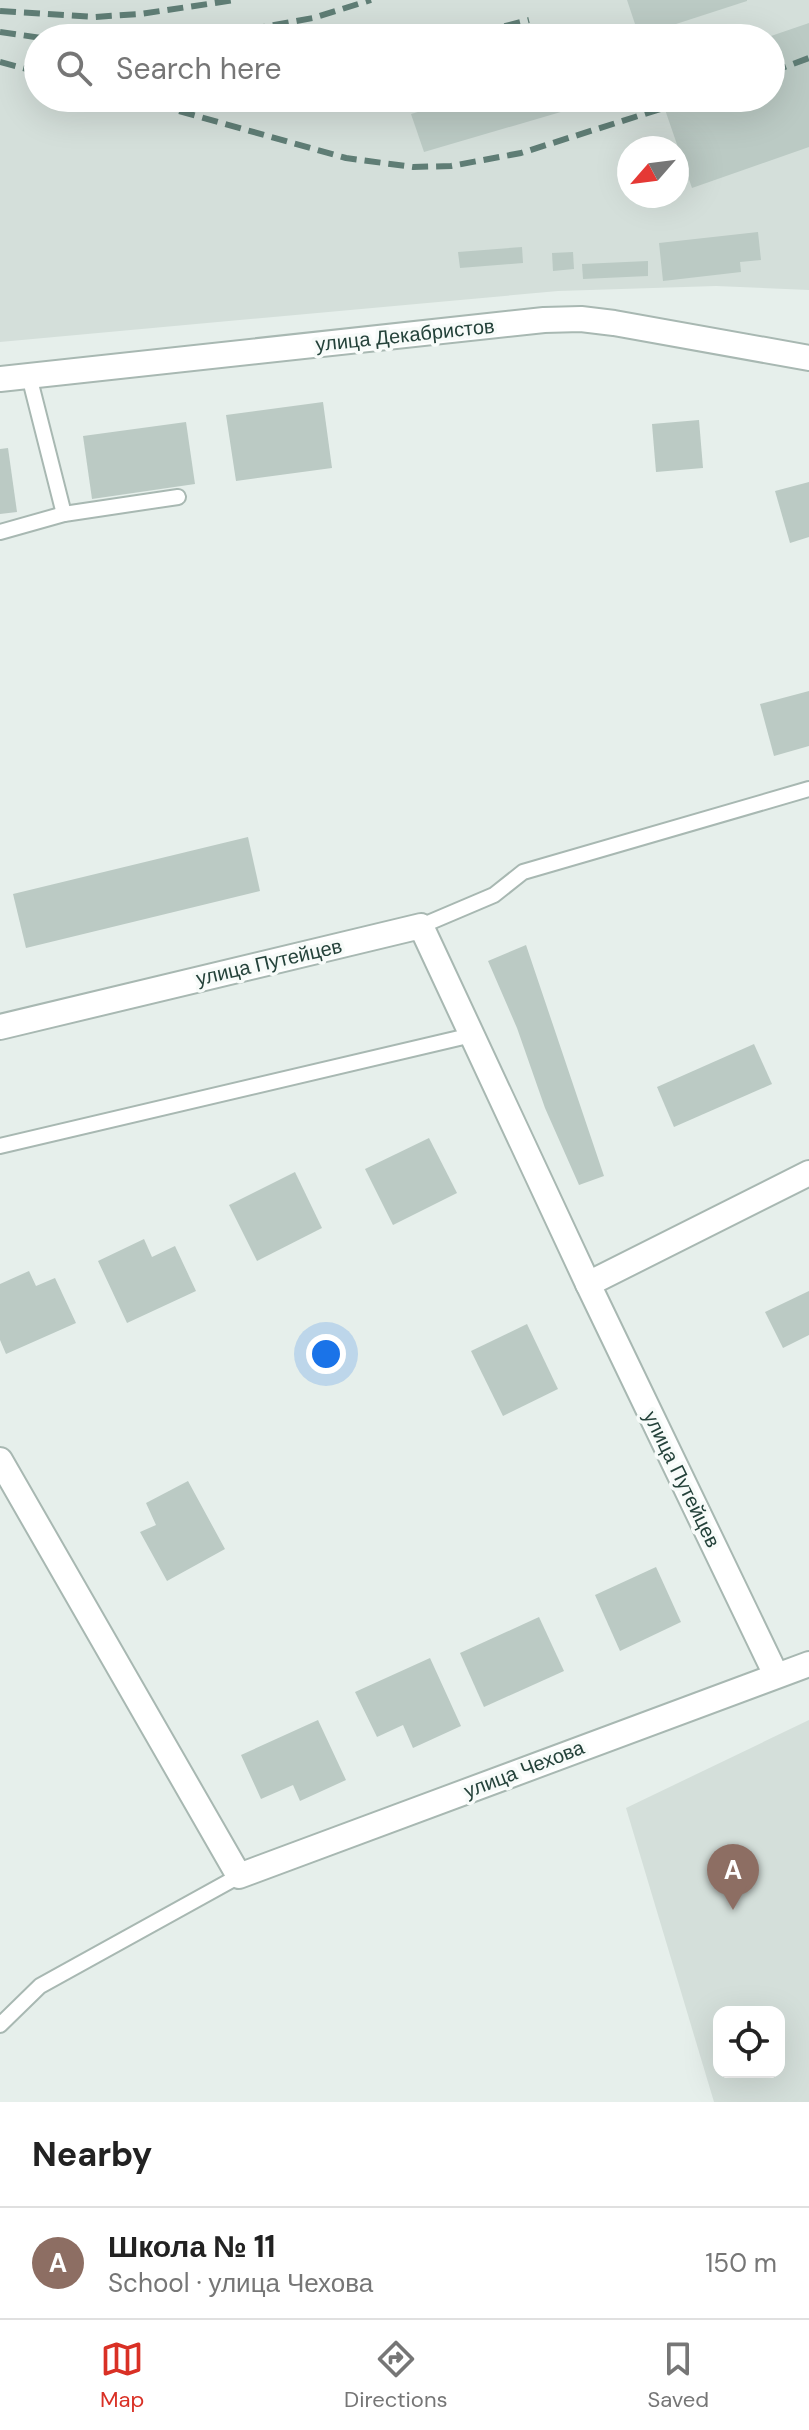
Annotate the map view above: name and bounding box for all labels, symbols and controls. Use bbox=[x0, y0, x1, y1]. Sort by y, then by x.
search box bbox=[24, 24, 785, 112]
icon: search bbox=[52, 46, 96, 90]
text: Search here bbox=[116, 49, 282, 88]
north arrow bbox=[617, 136, 689, 208]
street label: улица Декабристов bbox=[314, 313, 496, 357]
street label: улица Путейцев bbox=[194, 933, 344, 991]
your location bbox=[306, 1334, 346, 1374]
street label: улица Путейцев bbox=[638, 1406, 726, 1552]
street label: улица Чехова bbox=[460, 1734, 589, 1804]
pin: A bbox=[707, 1844, 759, 1910]
map controls bbox=[713, 2006, 785, 2078]
button: locate bbox=[713, 2006, 785, 2078]
text: Nearby bbox=[32, 2132, 152, 2177]
text: Школа № 11 bbox=[108, 2227, 275, 2266]
text: A bbox=[49, 2246, 67, 2280]
text: 150 m bbox=[705, 2246, 777, 2280]
text: School · улица Чехова bbox=[108, 2266, 373, 2300]
tab: Map bbox=[100, 2337, 144, 2414]
tab: Directions bbox=[344, 2337, 448, 2414]
tab: Saved bbox=[647, 2337, 709, 2414]

